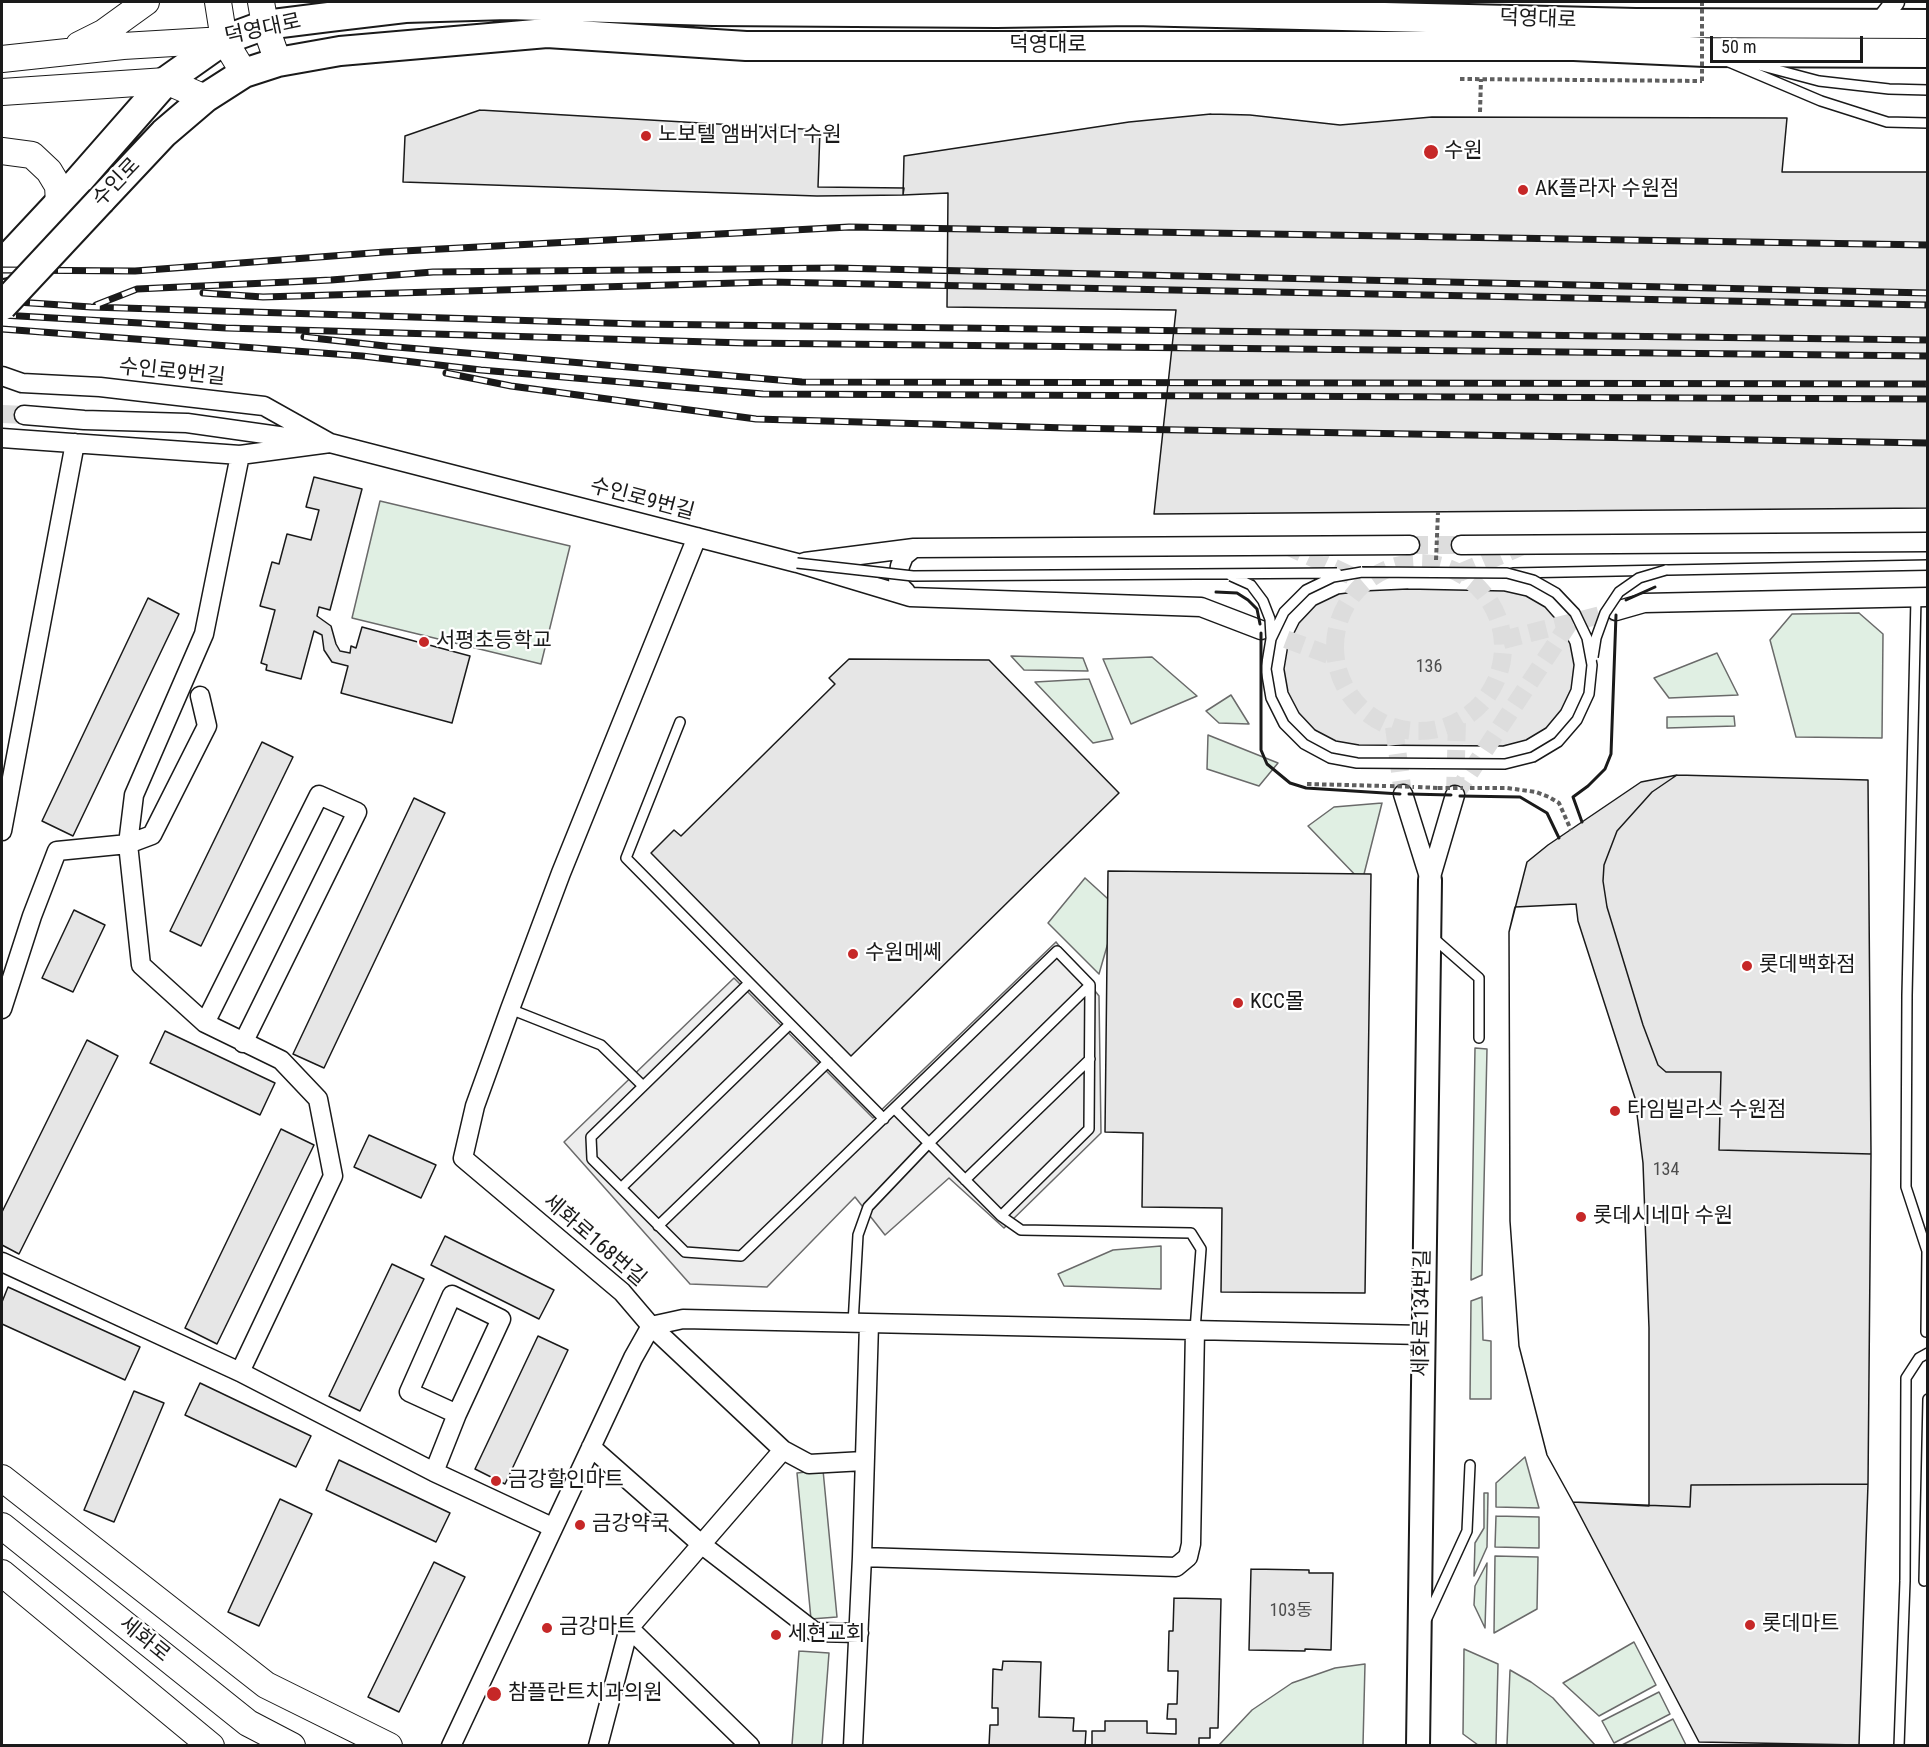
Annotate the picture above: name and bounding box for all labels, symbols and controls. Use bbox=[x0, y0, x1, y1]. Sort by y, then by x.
street label: 덕영대로 bbox=[1499, 6, 1577, 34]
street label: 덕영대로 bbox=[223, 10, 303, 50]
scale bar bbox=[1713, 24, 1866, 62]
street label: 덕영대로 bbox=[1009, 33, 1087, 59]
text: 50 m bbox=[1721, 36, 1756, 57]
place label: 노보텔 앰버서더 수원 bbox=[658, 123, 842, 149]
marker: 노보텔 앰버서더 수원 bbox=[639, 129, 653, 143]
place label: 수원 bbox=[1444, 139, 1483, 165]
marker: 수원 bbox=[1422, 143, 1440, 161]
street label: 수인로 bbox=[88, 153, 146, 213]
place label: AK플라자 수원점 bbox=[1535, 177, 1679, 203]
marker: AK플라자 수원점 bbox=[1516, 183, 1530, 197]
street label: 수인로9번길 bbox=[117, 355, 227, 391]
street label: 수인로9번길 bbox=[587, 474, 697, 526]
place label: 서평초등학교 bbox=[436, 629, 552, 655]
marker: 서평초등학교 bbox=[417, 635, 431, 649]
house number: 136 bbox=[1416, 656, 1442, 678]
place label: 수원메쎄 bbox=[865, 941, 942, 967]
marker: 수원메쎄 bbox=[846, 947, 860, 961]
place label: 롯데백화점 bbox=[1759, 953, 1856, 979]
marker: 롯데백화점 bbox=[1740, 959, 1754, 973]
place label: KCC몰 bbox=[1250, 990, 1304, 1016]
marker: KCC몰 bbox=[1231, 996, 1245, 1010]
place label: 타임빌라스 수원점 bbox=[1627, 1098, 1786, 1124]
marker: 타임빌라스 수원점 bbox=[1608, 1104, 1622, 1118]
house number: 134 bbox=[1653, 1159, 1679, 1181]
street label: 세화로168번길 bbox=[538, 1190, 650, 1292]
place label: 롯데시네마 수원 bbox=[1593, 1204, 1733, 1230]
marker: 롯데시네마 수원 bbox=[1574, 1210, 1588, 1224]
street label: 세화로134번길 bbox=[1409, 1249, 1437, 1377]
place label: 금강할인마트 bbox=[508, 1468, 624, 1494]
marker: 금강할인마트 bbox=[489, 1474, 503, 1488]
place label: 금강약국 bbox=[592, 1512, 669, 1538]
marker: 금강약국 bbox=[573, 1518, 587, 1532]
house number: 103동 bbox=[1269, 1600, 1313, 1622]
street label: 세화로 bbox=[114, 1612, 174, 1668]
place label: 롯데마트 bbox=[1762, 1612, 1839, 1638]
place label: 금강마트 bbox=[559, 1615, 636, 1641]
marker: 롯데마트 bbox=[1743, 1618, 1757, 1632]
marker: 금강마트 bbox=[540, 1621, 554, 1635]
place label: 세현교회 bbox=[788, 1622, 865, 1648]
marker: 세현교회 bbox=[769, 1628, 783, 1642]
place label: 참플란트치과의원 bbox=[508, 1681, 663, 1707]
marker: 참플란트치과의원 bbox=[485, 1685, 503, 1703]

